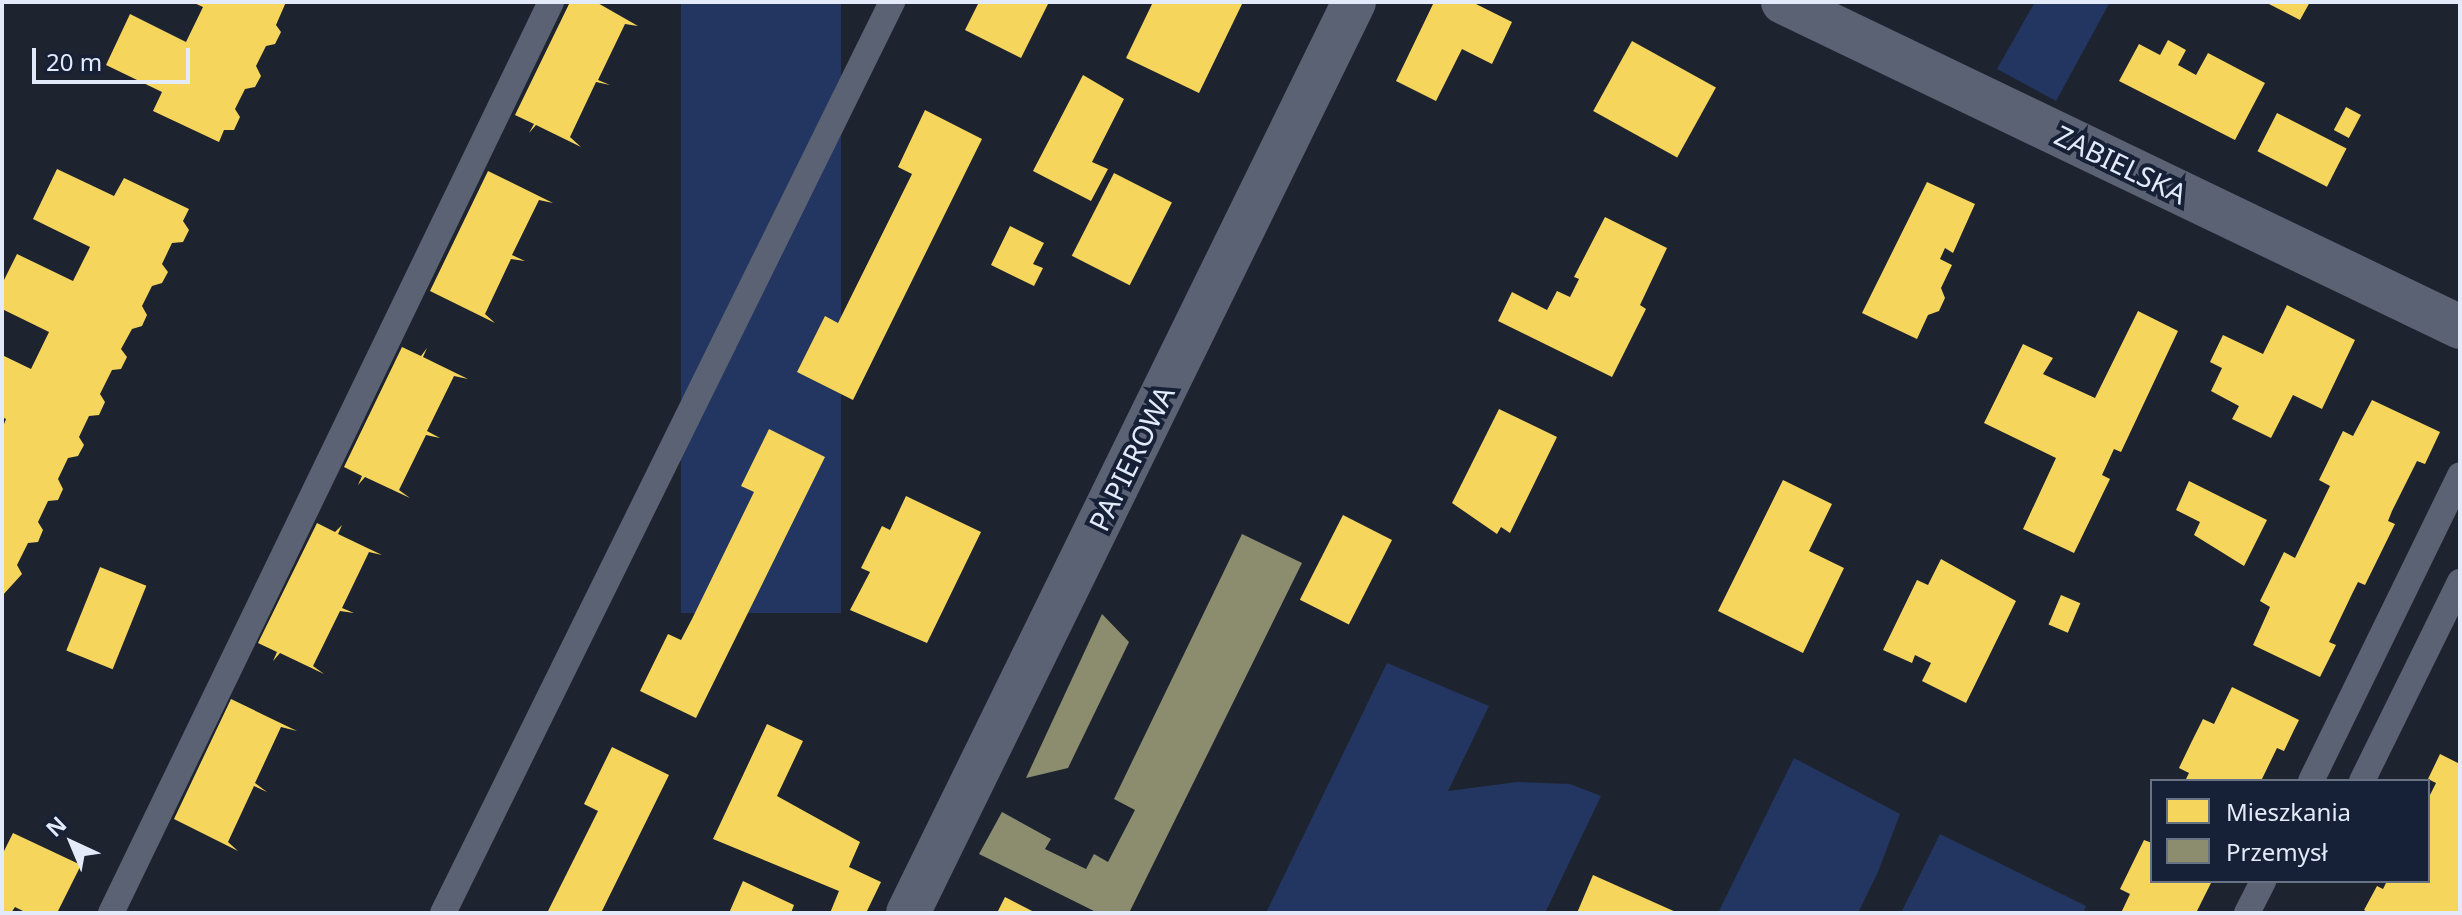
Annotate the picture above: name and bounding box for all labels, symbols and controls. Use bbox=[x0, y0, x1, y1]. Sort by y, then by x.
scale bar bbox=[36, 32, 194, 82]
text: 20 m bbox=[46, 45, 102, 78]
street label: ZABIELSKA bbox=[2050, 118, 2192, 210]
street label: PAPIEROWA bbox=[1081, 380, 1181, 536]
legend bbox=[2150, 779, 2430, 883]
text: Mieszkania bbox=[2226, 795, 2351, 828]
north arrow bbox=[32, 803, 112, 883]
text: N bbox=[38, 809, 72, 843]
text: Przemysł bbox=[2226, 835, 2328, 868]

